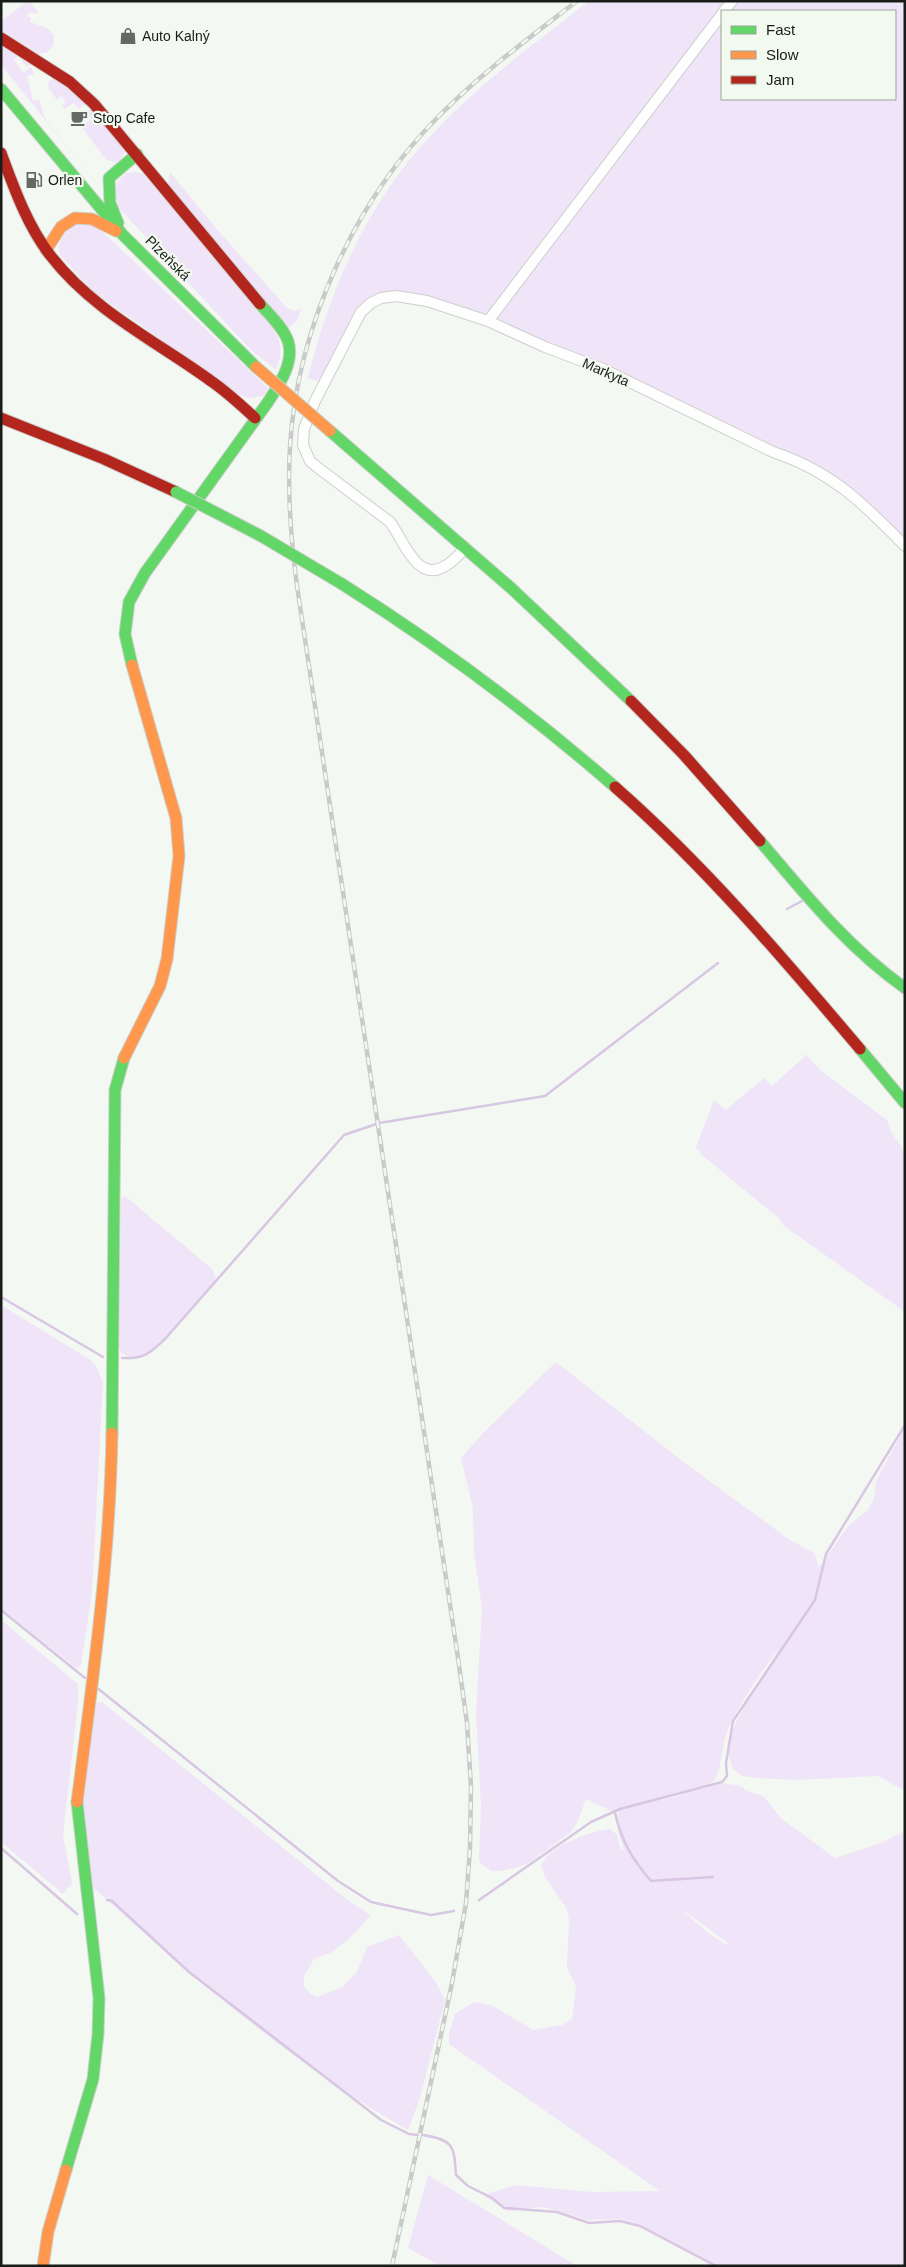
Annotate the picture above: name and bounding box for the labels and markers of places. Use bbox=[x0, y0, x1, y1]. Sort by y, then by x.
shop icon: Auto Kalný bbox=[118, 26, 138, 46]
place label: Auto Kalný bbox=[142, 28, 210, 44]
cafe icon: Stop Cafe bbox=[69, 108, 89, 128]
place label: Stop Cafe bbox=[93, 110, 155, 126]
fuel station icon: Orlen bbox=[24, 170, 44, 190]
place label: Orlen bbox=[48, 172, 82, 188]

